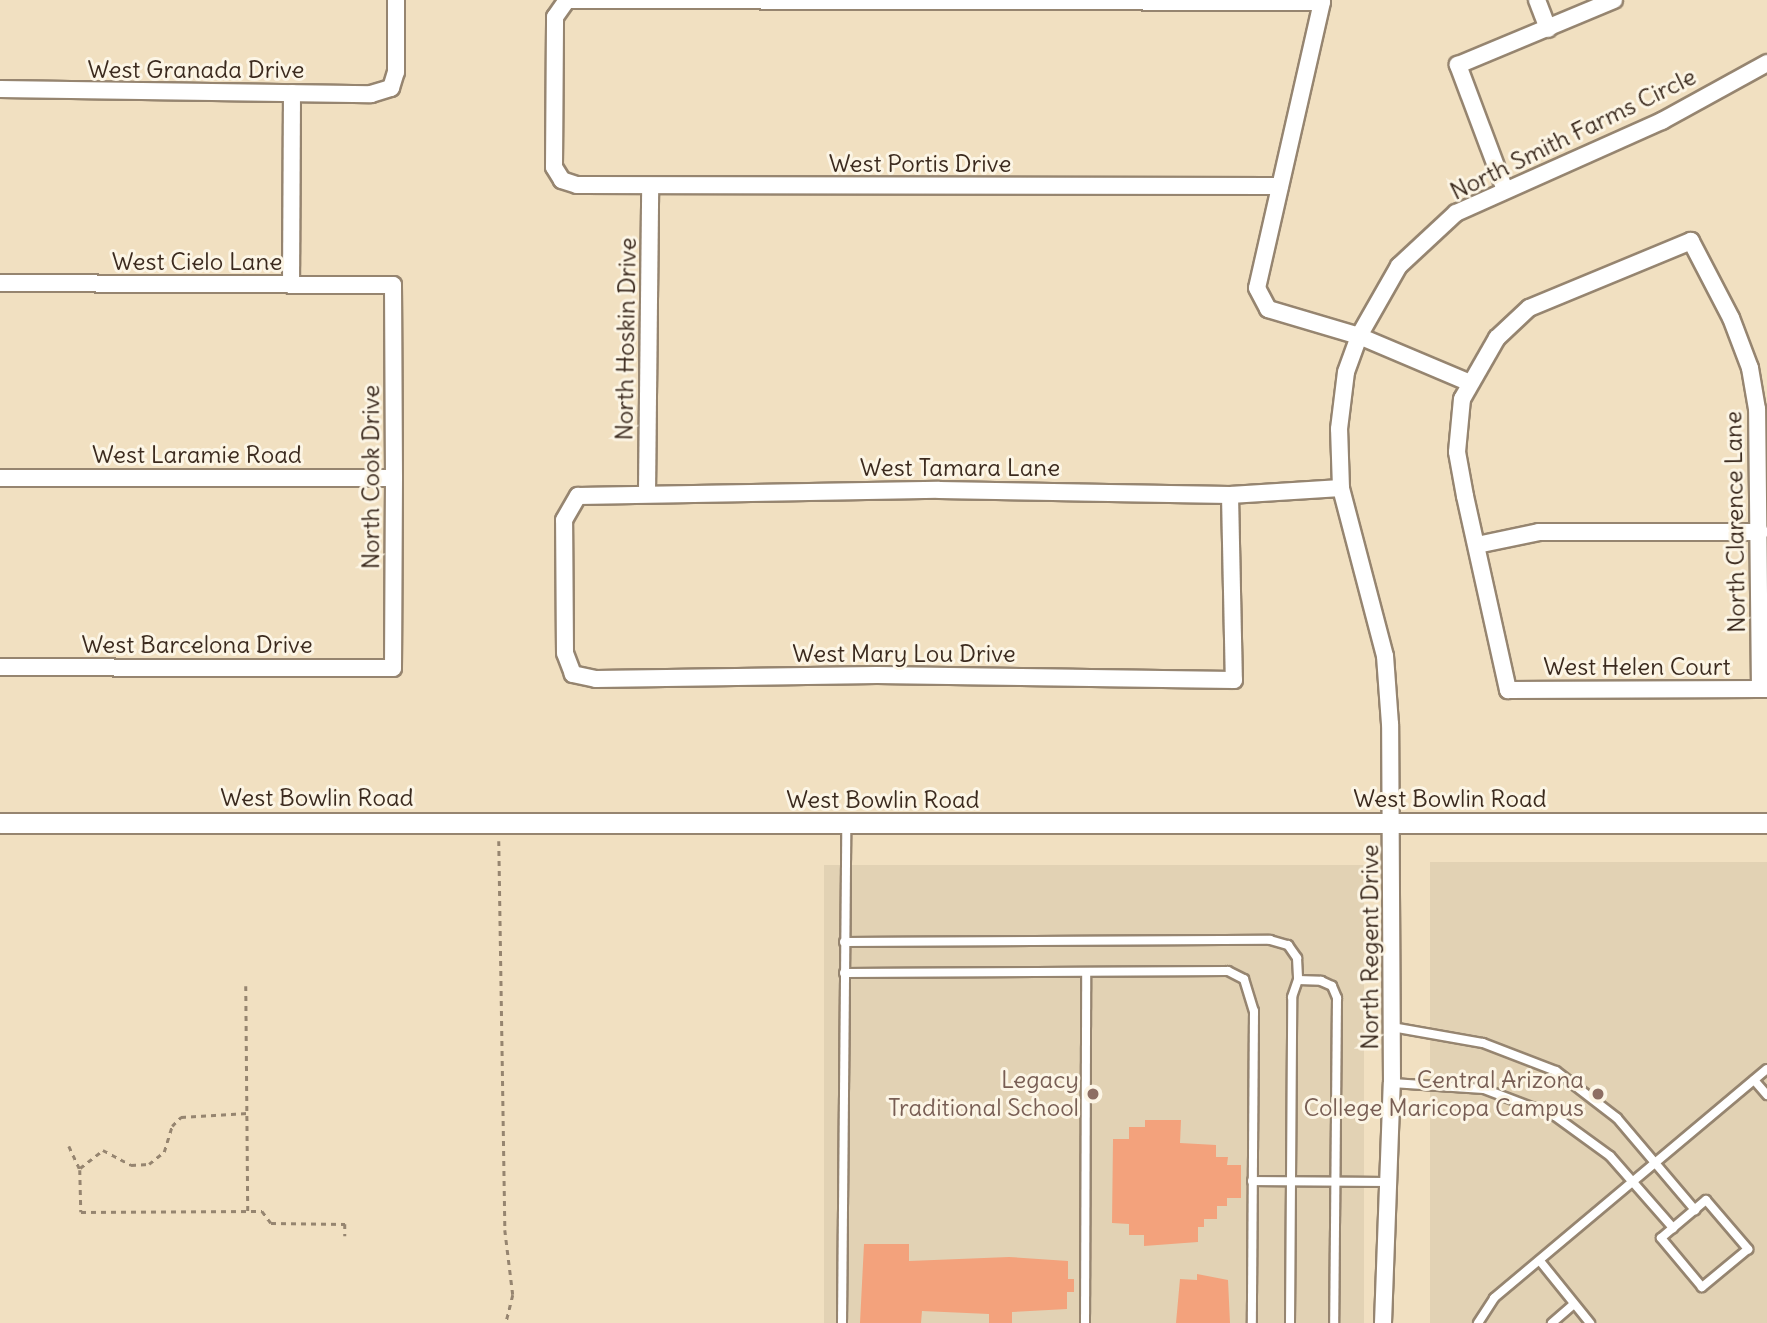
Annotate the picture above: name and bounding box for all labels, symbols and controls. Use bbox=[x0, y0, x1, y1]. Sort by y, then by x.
street label: West Granada Drive bbox=[88, 56, 304, 84]
street label: North Smith Farms Circle bbox=[1446, 62, 1700, 206]
street label: West Portis Drive bbox=[829, 150, 1011, 178]
street label: North Hoskin Drive bbox=[610, 237, 642, 441]
street label: West Cielo Lane bbox=[112, 248, 282, 276]
street label: North Cook Drive bbox=[357, 385, 385, 569]
street label: North Clarence Lane bbox=[1719, 411, 1751, 633]
street label: West Laramie Road bbox=[92, 441, 302, 469]
street label: West Tamara Lane bbox=[860, 454, 1060, 482]
street label: West Barcelona Drive bbox=[81, 631, 313, 659]
street label: West Mary Lou Drive bbox=[792, 640, 1016, 668]
street label: West Helen Court bbox=[1543, 653, 1731, 681]
street label: West Bowlin Road bbox=[220, 784, 414, 812]
street label: West Bowlin Road bbox=[1353, 785, 1547, 813]
street label: West Bowlin Road bbox=[786, 786, 980, 814]
street label: North Regent Drive bbox=[1356, 844, 1384, 1050]
place label: Legacy Traditional School bbox=[888, 1066, 1079, 1122]
place label: Central Arizona College Maricopa Campus bbox=[1304, 1066, 1584, 1122]
marker: Legacy Traditional School bbox=[1085, 1086, 1101, 1102]
marker: Central Arizona College Maricopa Campus bbox=[1590, 1086, 1606, 1102]

